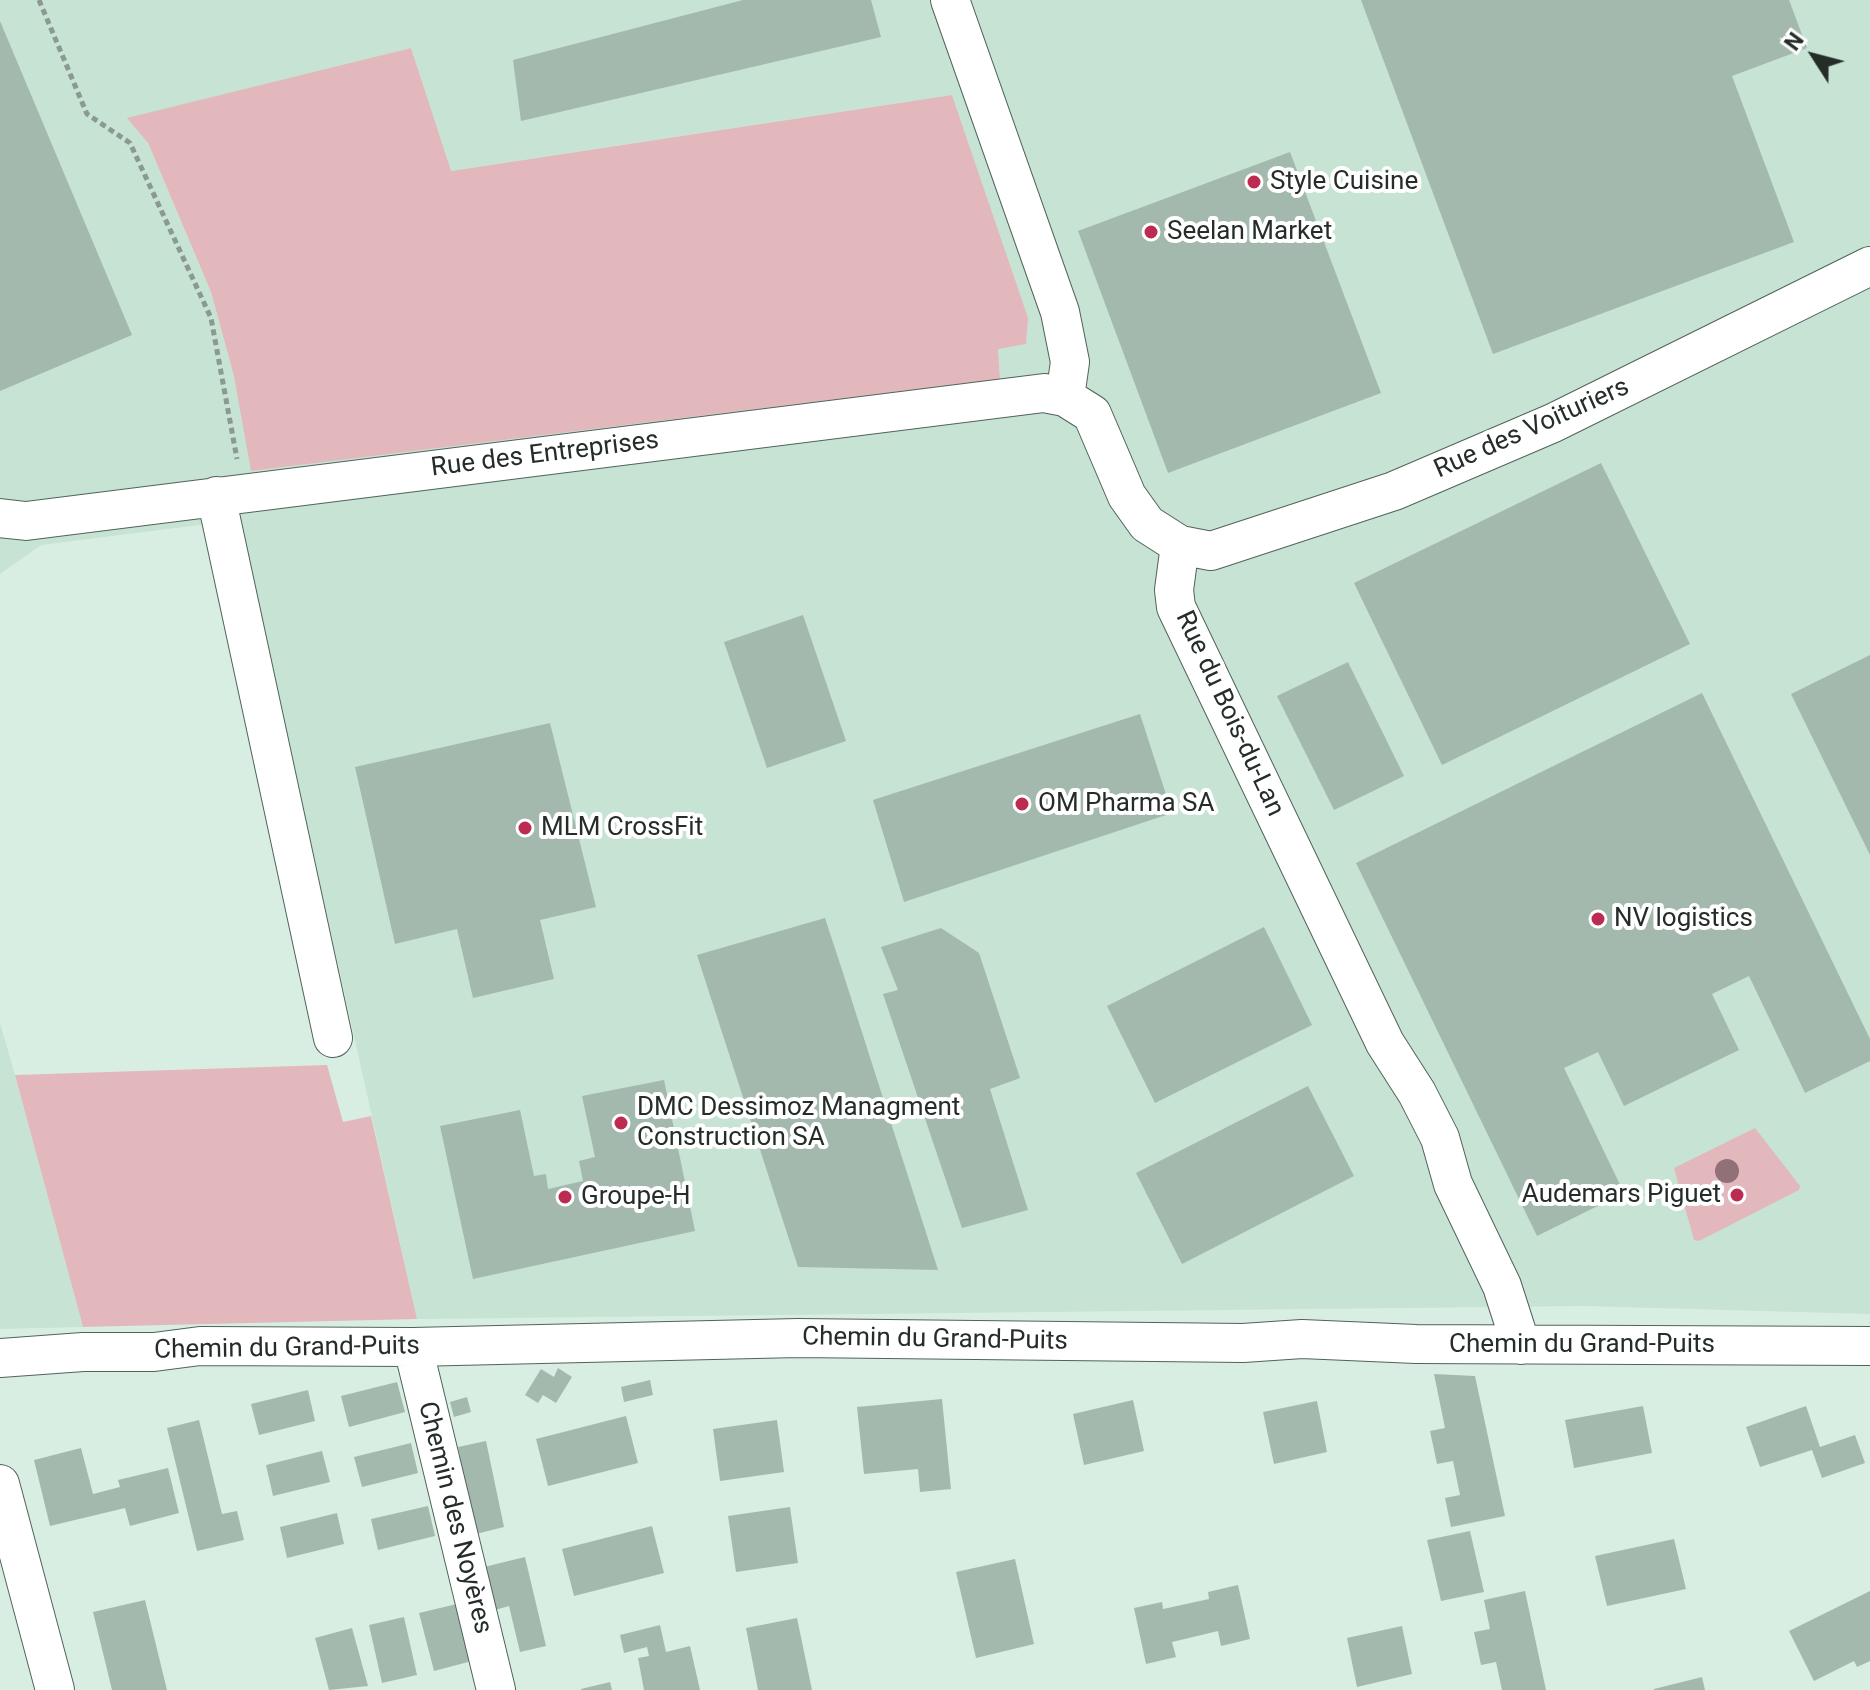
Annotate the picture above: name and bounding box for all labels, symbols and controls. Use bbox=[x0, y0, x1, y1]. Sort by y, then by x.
north arrow bbox=[1774, 16, 1854, 96]
text: N bbox=[1780, 28, 1809, 55]
place label: Style Cuisine bbox=[1270, 166, 1418, 198]
marker: Style Cuisine bbox=[1245, 173, 1263, 191]
place label: Seelan Market bbox=[1167, 216, 1332, 248]
marker: Seelan Market bbox=[1142, 223, 1160, 241]
street label: Rue des Voituriers bbox=[1430, 372, 1634, 486]
street label: Rue des Entreprises bbox=[429, 426, 661, 484]
street label: Rue du Bois-du-Lan bbox=[1168, 607, 1290, 821]
place label: OM Pharma SA bbox=[1038, 788, 1215, 820]
marker: OM Pharma SA bbox=[1013, 795, 1031, 813]
place label: MLM CrossFit bbox=[541, 812, 703, 844]
marker: MLM CrossFit bbox=[516, 819, 534, 837]
place label: NV logistics bbox=[1614, 903, 1753, 935]
marker: NV logistics bbox=[1589, 910, 1607, 928]
place label: DMC Dessimoz Managment Construction SA bbox=[637, 1092, 960, 1154]
marker: DMC Dessimoz Managment Construction SA bbox=[612, 1114, 630, 1132]
place label: Audemars Piguet bbox=[1522, 1179, 1721, 1211]
place label: Groupe-H bbox=[581, 1181, 691, 1213]
marker: Audemars Piguet bbox=[1728, 1186, 1746, 1204]
marker: Groupe-H bbox=[556, 1188, 574, 1206]
street label: Chemin du Grand-Puits bbox=[802, 1322, 1068, 1358]
street label: Chemin du Grand-Puits bbox=[1449, 1329, 1715, 1361]
street label: Chemin du Grand-Puits bbox=[154, 1331, 420, 1367]
street label: Chemin des Noyères bbox=[410, 1399, 498, 1637]

